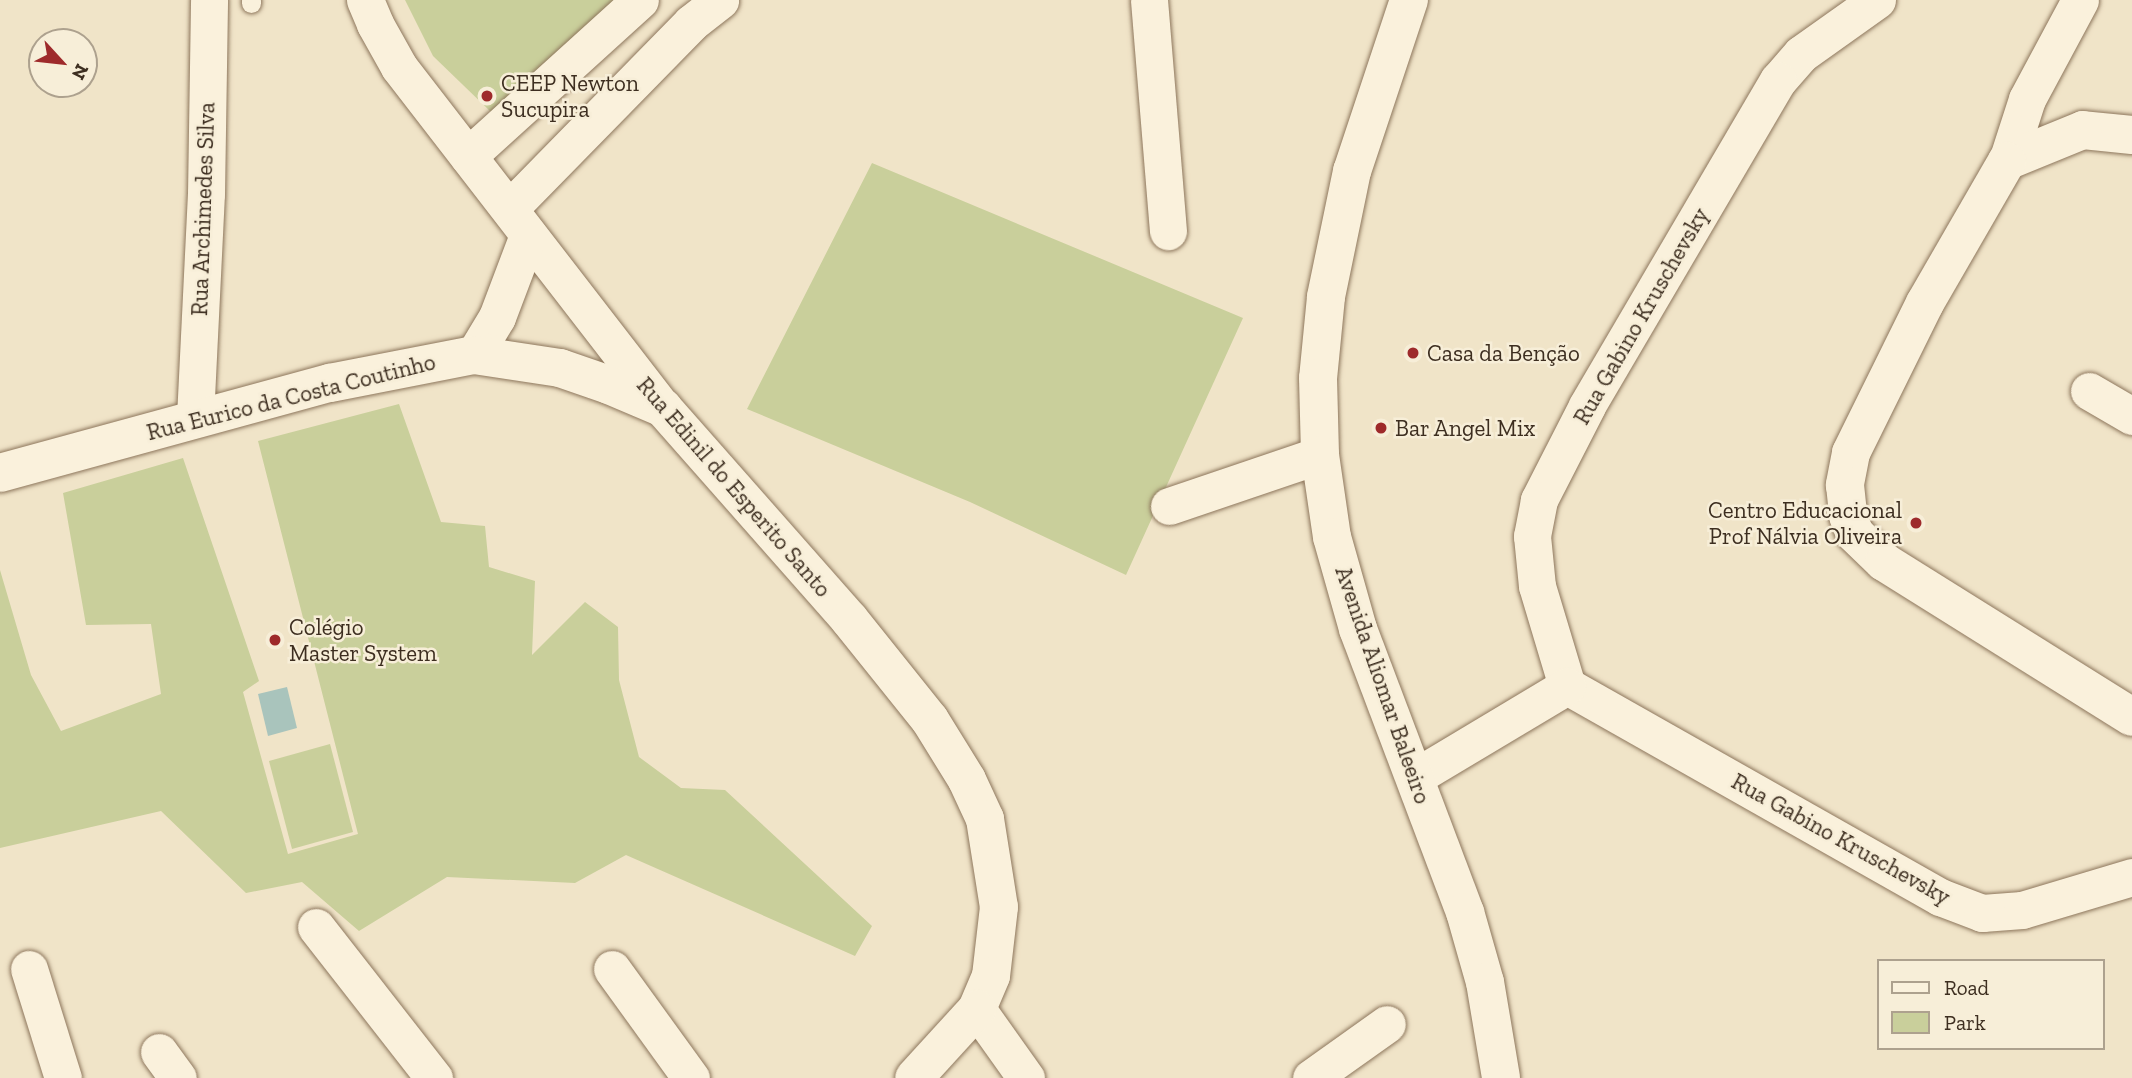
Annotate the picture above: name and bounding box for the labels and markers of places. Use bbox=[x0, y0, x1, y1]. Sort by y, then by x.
place label: CEEP Newton Sucupira bbox=[501, 69, 640, 123]
marker: CEEP Newton Sucupira bbox=[479, 88, 495, 104]
place label: Casa da Benção bbox=[1427, 339, 1580, 367]
marker: Casa da Benção bbox=[1405, 345, 1421, 361]
place label: Bar Angel Mix bbox=[1395, 414, 1536, 442]
marker: Bar Angel Mix bbox=[1373, 420, 1389, 436]
place label: Centro Educacional Prof Nálvia Oliveira bbox=[1708, 496, 1902, 550]
marker: Centro Educacional Prof Nálvia Oliveira bbox=[1908, 515, 1924, 531]
place label: Colégio Master System bbox=[289, 613, 437, 667]
marker: Colégio Master System bbox=[267, 632, 283, 648]

